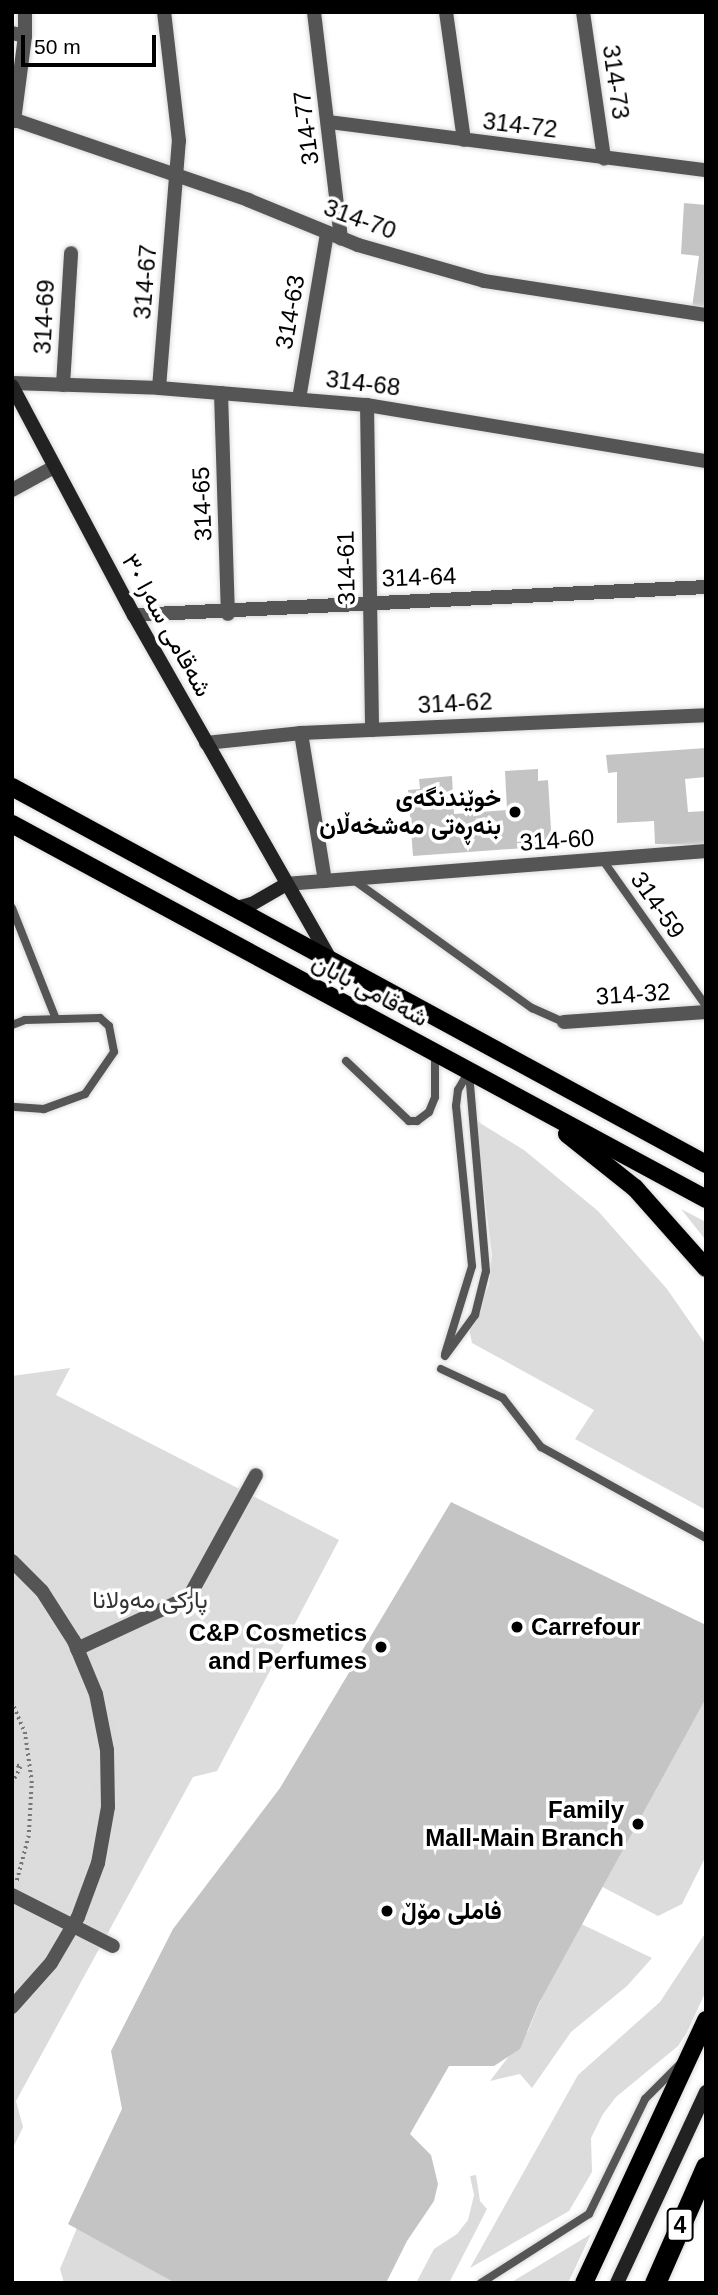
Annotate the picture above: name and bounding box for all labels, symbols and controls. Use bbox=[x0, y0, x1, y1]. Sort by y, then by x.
scale bar bbox=[24, 21, 159, 65]
text: 50 m bbox=[34, 35, 81, 58]
street label: 314-73 bbox=[597, 43, 635, 121]
street label: 314-77 bbox=[287, 89, 325, 167]
street label: 314-72 bbox=[481, 106, 559, 144]
street label: 314-70 bbox=[320, 193, 400, 245]
street label: 314-67 bbox=[127, 244, 163, 320]
street label: 314-63 bbox=[269, 273, 311, 351]
street label: 314-69 bbox=[28, 279, 60, 355]
street label: 314-68 bbox=[324, 364, 402, 402]
street label: 314-65 bbox=[186, 466, 218, 542]
street label: 314-61 bbox=[331, 530, 361, 606]
street label: شەقامی سەرا ٣٠ bbox=[116, 548, 218, 702]
street label: 314-64 bbox=[381, 561, 457, 593]
street label: 314-62 bbox=[417, 687, 493, 719]
place label: خوێندنگەی بنەڕەتی مەشخەڵان bbox=[319, 784, 501, 840]
marker: خوێندنگەی بنەڕەتی مەشخەڵان bbox=[507, 804, 523, 820]
street label: 314-60 bbox=[519, 823, 595, 857]
street label: 314-59 bbox=[625, 866, 691, 944]
street label: شەقامی بابان bbox=[307, 947, 433, 1033]
street label: 314-32 bbox=[595, 977, 671, 1011]
park label: پارکی مەولانا bbox=[92, 1586, 208, 1614]
place label: Carrefour bbox=[531, 1613, 640, 1641]
place label: C&P Cosmetics and Perfumes bbox=[188, 1619, 367, 1675]
marker: Carrefour bbox=[509, 1619, 525, 1635]
marker: C&P Cosmetics and Perfumes bbox=[373, 1639, 389, 1655]
place label: Family Mall-Main Branch bbox=[425, 1796, 624, 1852]
marker: Family Mall-Main Branch bbox=[630, 1816, 646, 1832]
place label: فاملی مۆڵ bbox=[401, 1897, 502, 1925]
marker: فاملی مۆڵ bbox=[379, 1903, 395, 1919]
road number: 4 bbox=[666, 2206, 694, 2244]

